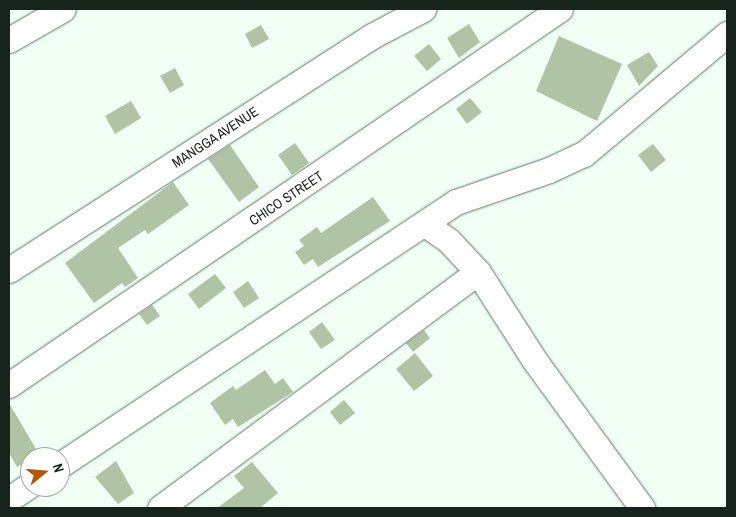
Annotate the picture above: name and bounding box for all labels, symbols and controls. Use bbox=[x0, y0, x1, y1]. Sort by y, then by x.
street label: MANGGA AVENUE bbox=[168, 103, 262, 171]
street label: CHICO STREET bbox=[246, 167, 326, 229]
north arrow bbox=[20, 447, 70, 497]
text: N bbox=[49, 461, 68, 474]

